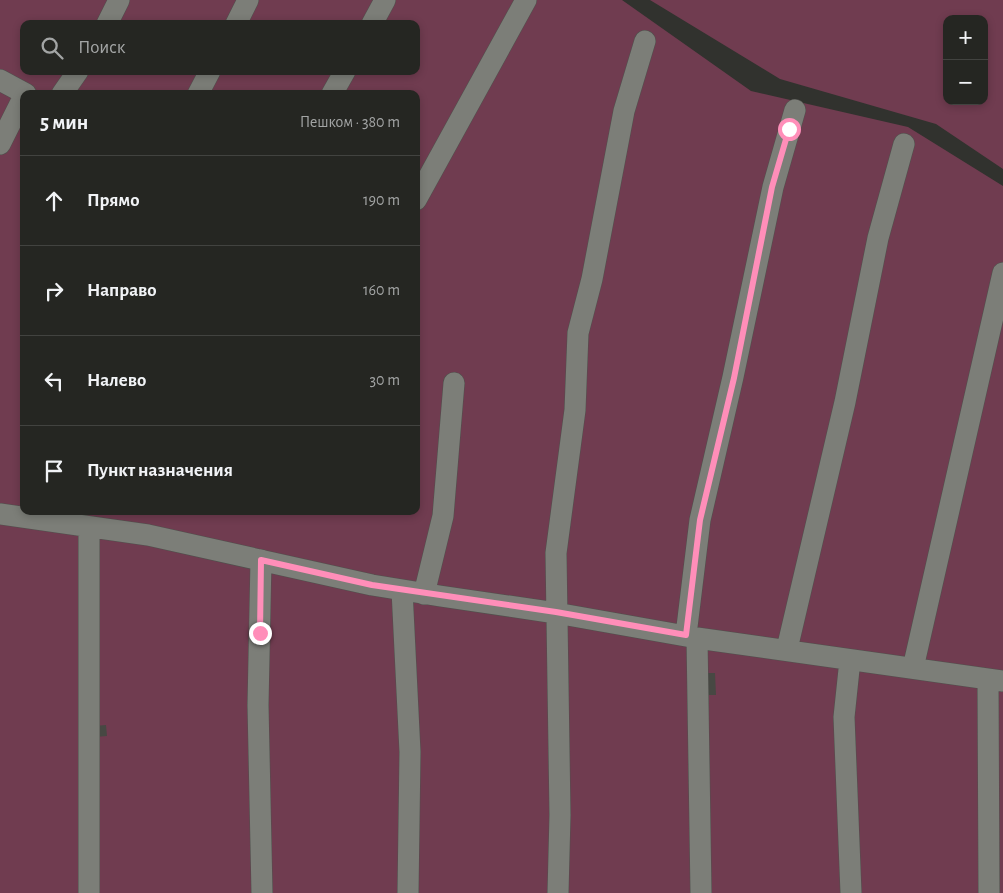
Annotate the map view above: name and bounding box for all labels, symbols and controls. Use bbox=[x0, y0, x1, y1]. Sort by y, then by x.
map controls bbox=[943, 15, 988, 105]
button: + bbox=[943, 15, 988, 60]
search box bbox=[20, 20, 420, 75]
icon: search bbox=[38, 34, 66, 62]
text: Поиск bbox=[78, 38, 125, 57]
button: − bbox=[943, 60, 988, 105]
text: 5 мин bbox=[40, 112, 88, 133]
text: Пешком · 380 m bbox=[300, 114, 400, 130]
route start bbox=[778, 118, 801, 141]
icon: ahead bbox=[40, 187, 68, 215]
text: Прямо bbox=[87, 191, 140, 210]
text: 190 m bbox=[363, 192, 400, 208]
icon: right bbox=[40, 277, 68, 305]
text: Направо bbox=[87, 281, 157, 300]
text: 160 m bbox=[363, 282, 400, 298]
icon: left bbox=[40, 367, 68, 395]
text: Налево bbox=[87, 371, 146, 390]
text: 30 m bbox=[370, 372, 400, 388]
icon: arrive bbox=[40, 457, 68, 485]
text: Пункт назначения bbox=[87, 461, 233, 480]
route end bbox=[249, 622, 272, 645]

